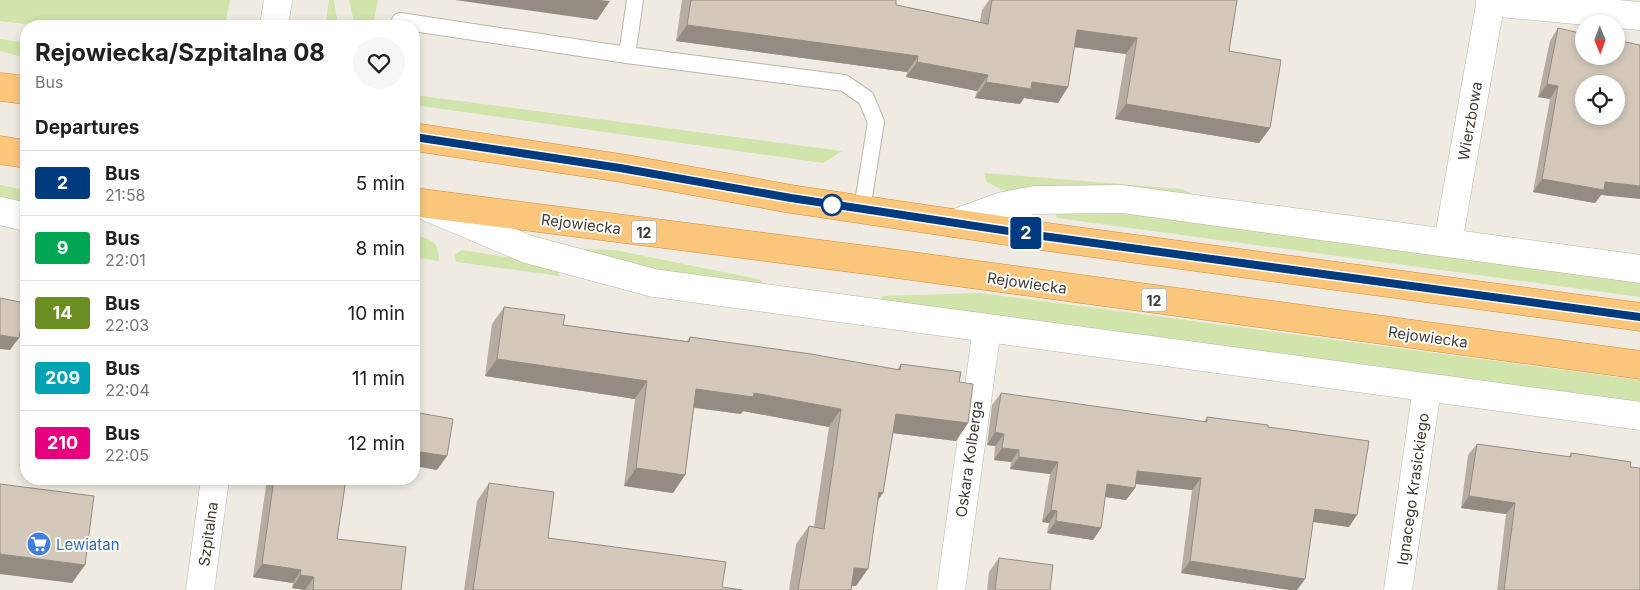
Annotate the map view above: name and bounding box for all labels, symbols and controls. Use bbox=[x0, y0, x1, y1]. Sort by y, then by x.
north arrow bbox=[1575, 15, 1625, 65]
map controls bbox=[1575, 15, 1625, 125]
button: heart bbox=[353, 37, 405, 89]
text: Rejowiecka/Szpitalna 08 bbox=[35, 38, 325, 67]
text: Bus bbox=[35, 72, 63, 92]
button: locate bbox=[1575, 75, 1625, 125]
street label: Wierzbowa bbox=[1454, 80, 1486, 162]
text: Departures bbox=[35, 116, 139, 139]
text: Bus bbox=[105, 162, 140, 185]
text: 2 bbox=[57, 172, 68, 193]
text: 5 min bbox=[356, 172, 405, 195]
text: 21:58 bbox=[105, 185, 146, 205]
unlabelled marker bbox=[821, 194, 843, 216]
street label: Rejowiecka bbox=[540, 210, 622, 238]
line badge: 2 bbox=[1010, 217, 1042, 249]
road number: 12 bbox=[632, 220, 656, 243]
text: 2 bbox=[1020, 222, 1032, 243]
text: Bus bbox=[105, 227, 140, 250]
text: 9 bbox=[57, 237, 68, 258]
text: 8 min bbox=[355, 237, 405, 260]
text: 22:01 bbox=[105, 250, 146, 270]
street label: Rejowiecka bbox=[986, 268, 1068, 298]
road number: 12 bbox=[1142, 288, 1166, 312]
text: Bus bbox=[105, 292, 140, 315]
text: 14 bbox=[53, 302, 72, 323]
text: 10 min bbox=[347, 302, 405, 325]
text: 22:03 bbox=[105, 315, 149, 335]
street label: Rejowiecka bbox=[1387, 322, 1469, 352]
text: Bus bbox=[105, 357, 140, 380]
text: 209 bbox=[45, 367, 80, 388]
text: 11 min bbox=[352, 367, 405, 390]
text: 22:04 bbox=[105, 380, 150, 400]
street label: Oskara Kolberga bbox=[951, 400, 987, 518]
street label: Ignacego Krasickiego bbox=[1393, 412, 1433, 566]
text: Bus bbox=[105, 422, 140, 445]
text: 210 bbox=[47, 432, 78, 453]
text: 12 min bbox=[348, 432, 405, 455]
text: 22:05 bbox=[105, 445, 149, 465]
street label: Szpitalna bbox=[194, 500, 222, 568]
supermarket icon: Lewiatan bbox=[26, 531, 52, 557]
place label: Lewiatan bbox=[56, 535, 120, 554]

